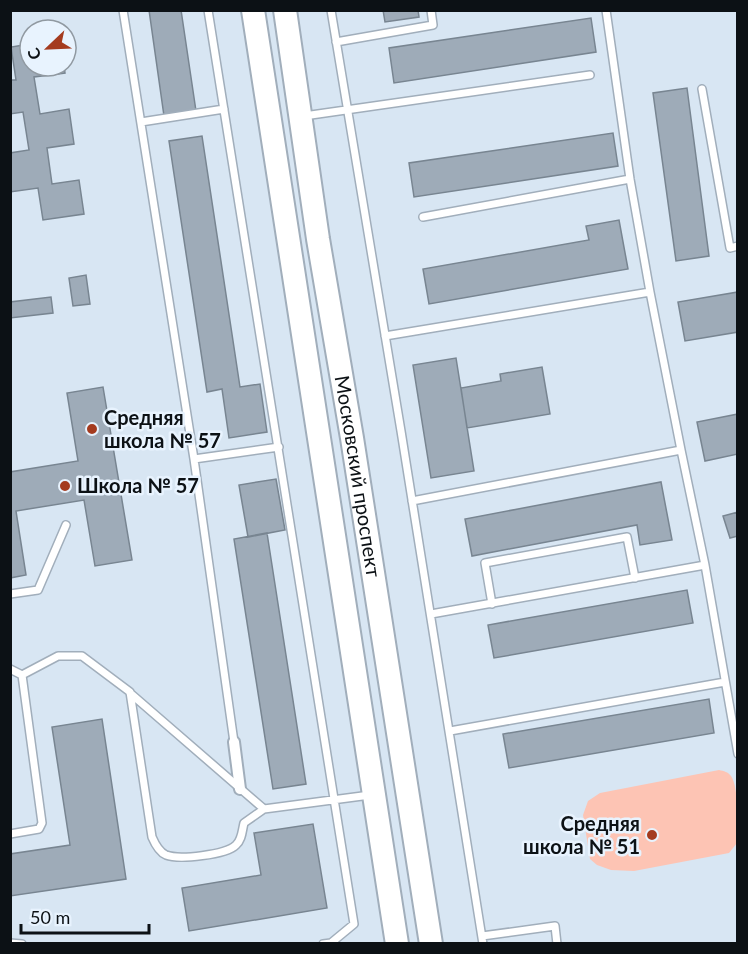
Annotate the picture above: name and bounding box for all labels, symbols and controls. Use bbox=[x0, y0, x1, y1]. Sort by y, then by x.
north arrow bbox=[18, 18, 78, 78]
text: С bbox=[23, 45, 45, 63]
street label: Московский проспект bbox=[330, 373, 387, 579]
place label: Средняя школа № 57 bbox=[104, 405, 221, 452]
marker: Средняя школа № 57 bbox=[85, 422, 99, 436]
place label: Школа № 57 bbox=[77, 473, 199, 497]
marker: Школа № 57 bbox=[58, 479, 72, 493]
place label: Средняя школа № 51 bbox=[523, 811, 640, 858]
marker: Средняя школа № 51 bbox=[645, 828, 659, 842]
scale bar bbox=[21, 897, 148, 935]
text: 50 m bbox=[30, 906, 70, 928]

